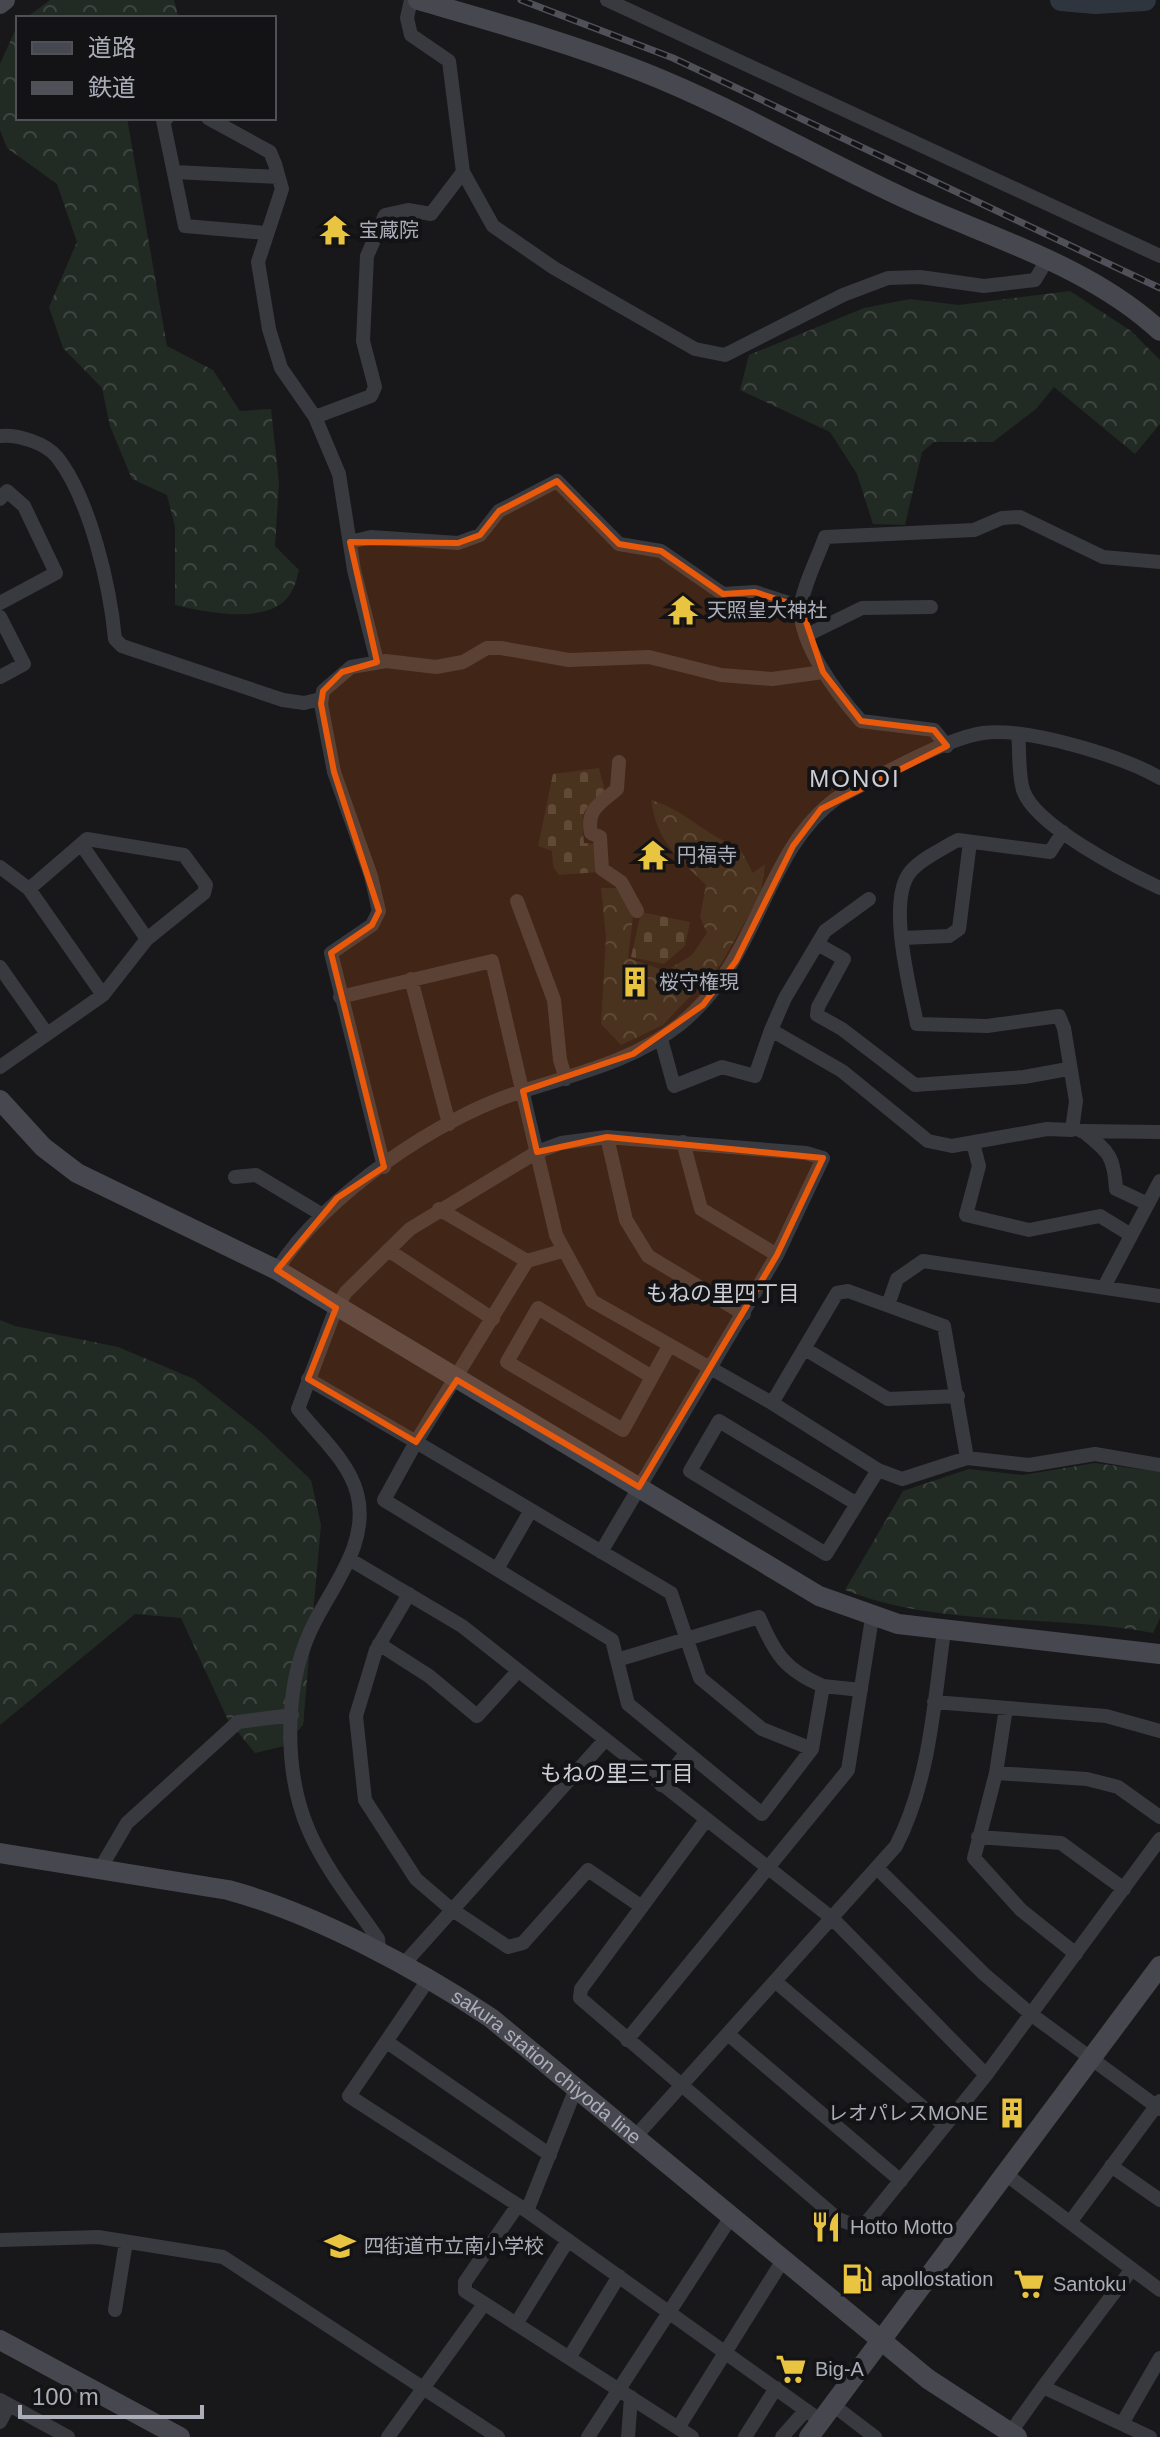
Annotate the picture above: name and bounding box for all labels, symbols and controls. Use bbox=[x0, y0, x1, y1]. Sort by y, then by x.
legend bbox=[16, 16, 276, 120]
text: 道路 bbox=[88, 34, 136, 61]
text: 鉄道 bbox=[88, 74, 136, 101]
temple icon: 宝蔵院 bbox=[318, 213, 352, 247]
place label: 宝蔵院 bbox=[359, 219, 419, 241]
temple icon: 天照皇大神社 bbox=[666, 593, 700, 627]
place label: 天照皇大神社 bbox=[707, 599, 827, 621]
district label: MONOI bbox=[809, 765, 901, 792]
temple icon: 円福寺 bbox=[636, 838, 670, 872]
place label: 円福寺 bbox=[677, 844, 737, 866]
building icon: 桜守権現 bbox=[618, 965, 652, 999]
place label: 桜守権現 bbox=[659, 971, 739, 993]
district label: もねの里四丁目 bbox=[646, 1281, 800, 1306]
district label: もねの里三丁目 bbox=[540, 1761, 694, 1786]
street label: sakura station chiyoda line bbox=[448, 1985, 645, 2148]
building icon: レオパレスMONE bbox=[995, 2096, 1029, 2130]
place label: レオパレスMONE bbox=[828, 2102, 988, 2124]
restaurant icon: Hotto Motto bbox=[809, 2210, 843, 2244]
place label: Hotto Motto bbox=[850, 2216, 953, 2238]
school or university icon: 四街道市立南小学校 bbox=[323, 2229, 357, 2263]
place label: 四街道市立南小学校 bbox=[364, 2235, 544, 2257]
fuel station icon: apollostation bbox=[840, 2262, 874, 2296]
supermarket icon: Santoku bbox=[1012, 2267, 1046, 2301]
place label: apollostation bbox=[881, 2268, 993, 2290]
place label: Santoku bbox=[1053, 2273, 1126, 2295]
supermarket icon: Big-A bbox=[774, 2352, 808, 2386]
place label: Big-A bbox=[815, 2358, 865, 2380]
scale bar bbox=[20, 2369, 202, 2419]
text: 100 m bbox=[32, 2383, 99, 2410]

